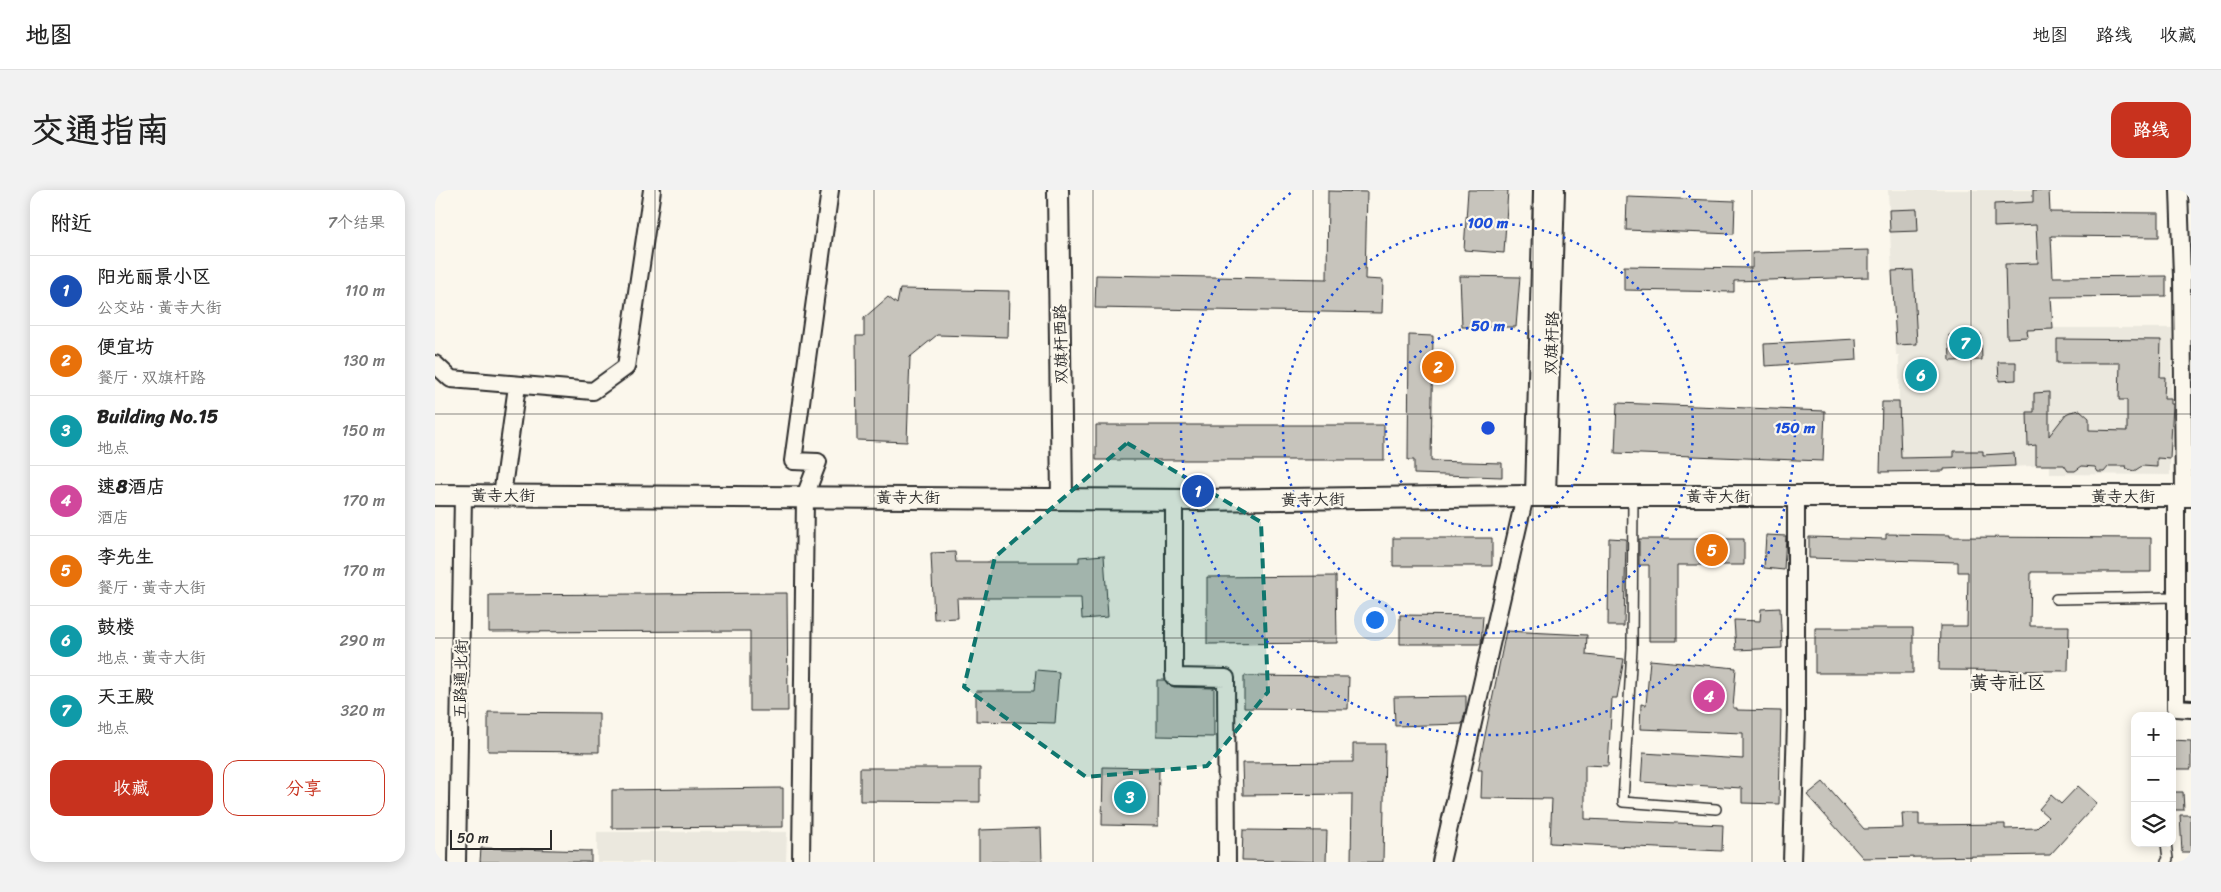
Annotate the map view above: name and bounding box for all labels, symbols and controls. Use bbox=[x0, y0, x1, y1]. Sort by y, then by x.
text: 地图 bbox=[25, 14, 73, 56]
text: 地图 bbox=[2032, 19, 2068, 51]
text: 路线 bbox=[2096, 19, 2132, 51]
text: 收藏 bbox=[2160, 19, 2196, 51]
text: 交通指南 bbox=[30, 99, 170, 161]
button: 路线 bbox=[2111, 102, 2191, 158]
text: 附近 bbox=[50, 204, 92, 242]
text: 7个结果 bbox=[328, 208, 385, 237]
text: 100 m bbox=[1468, 210, 1509, 236]
text: 阳光丽景小区 bbox=[97, 260, 211, 293]
text: 1 bbox=[63, 276, 69, 305]
text: 110 m bbox=[345, 276, 385, 305]
text: 公交站 · 黄寺大街 bbox=[97, 293, 222, 322]
street label: 双旗杆西路 bbox=[1045, 304, 1076, 384]
street label: 双旗杆路 bbox=[1536, 311, 1567, 376]
text: 50 m bbox=[1471, 313, 1506, 339]
pin: 7 bbox=[1949, 324, 1981, 362]
text: 便宜坊 bbox=[97, 330, 154, 363]
text: 2 bbox=[61, 346, 71, 375]
text: 130 m bbox=[343, 346, 385, 375]
pin: 2 bbox=[1422, 348, 1454, 386]
pin: 6 bbox=[1905, 356, 1937, 394]
text: 餐厅 · 双旗杆路 bbox=[97, 363, 206, 392]
text: Building No.15 bbox=[97, 400, 218, 433]
text: 150 m bbox=[1775, 415, 1816, 441]
text: 3 bbox=[62, 416, 70, 445]
text: 150 m bbox=[342, 416, 385, 445]
centre of rings bbox=[1479, 419, 1497, 437]
text: 地点 bbox=[97, 433, 129, 462]
text: 速8酒店 bbox=[97, 470, 165, 503]
pin: 1 bbox=[1182, 472, 1214, 510]
street label: 黄寺大街 bbox=[471, 481, 535, 510]
street label: 黄寺大街 bbox=[1686, 482, 1750, 511]
street label: 黄寺大街 bbox=[2091, 482, 2155, 511]
street label: 黄寺大街 bbox=[876, 483, 940, 512]
street label: 黄寺大街 bbox=[1281, 484, 1345, 515]
text: 4 bbox=[61, 486, 71, 515]
text: 170 m bbox=[342, 486, 385, 515]
text: 酒店 bbox=[97, 503, 129, 532]
pin: 5 bbox=[1696, 531, 1728, 569]
text: 李先生 bbox=[97, 540, 154, 573]
text: 5 bbox=[61, 556, 71, 585]
text: 170 m bbox=[342, 556, 385, 585]
text: 餐厅 · 黄寺大街 bbox=[97, 573, 206, 602]
your location bbox=[1362, 607, 1388, 633]
text: 鼓楼 bbox=[97, 610, 135, 643]
text: 6 bbox=[61, 626, 71, 655]
text: 290 m bbox=[339, 626, 385, 655]
street label: 五路通北街 bbox=[445, 639, 476, 719]
text: 地点 · 黄寺大街 bbox=[97, 643, 206, 672]
district label: 黄寺社区 bbox=[1970, 666, 2046, 699]
pin: 4 bbox=[1693, 677, 1725, 715]
text: 天王殿 bbox=[97, 680, 154, 713]
text: 7 bbox=[61, 696, 71, 725]
text: 320 m bbox=[340, 696, 385, 725]
map controls bbox=[2131, 712, 2176, 847]
button: + bbox=[2131, 712, 2176, 757]
text: 地点 bbox=[97, 713, 129, 742]
button: − bbox=[2131, 757, 2176, 802]
button: 收藏 bbox=[50, 760, 213, 816]
button: 分享 bbox=[223, 760, 385, 816]
pin: 3 bbox=[1114, 778, 1146, 816]
button: layers bbox=[2131, 802, 2176, 847]
text: 50 m bbox=[457, 826, 489, 851]
scale bar bbox=[450, 827, 553, 850]

